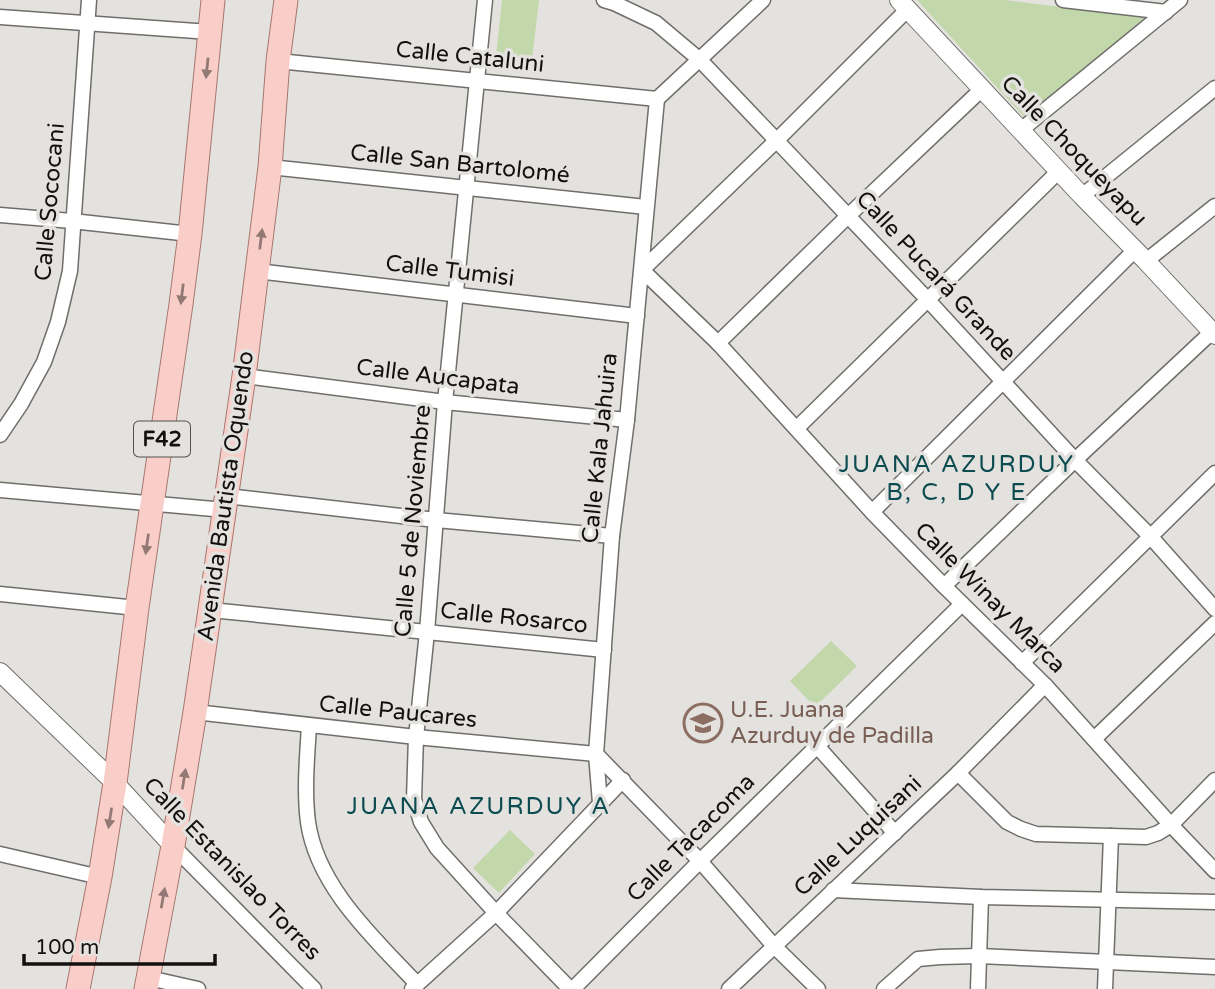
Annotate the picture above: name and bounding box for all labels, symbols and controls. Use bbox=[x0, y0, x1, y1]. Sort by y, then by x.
street label: Calle Cataluni bbox=[394, 35, 546, 79]
one-way arrow bbox=[201, 57, 212, 79]
street label: Calle Choqueyapu bbox=[995, 70, 1153, 232]
street label: Calle Sococani bbox=[29, 122, 71, 282]
street label: Calle San Bartolomé bbox=[349, 139, 571, 189]
street label: Calle Pucará Grande bbox=[850, 185, 1022, 367]
one-way arrow bbox=[256, 227, 267, 249]
street label: Calle Tumisi bbox=[384, 249, 516, 293]
one-way arrow bbox=[177, 283, 188, 305]
street label: Avenida Bautista Oquendo bbox=[192, 349, 260, 643]
street label: Calle Kala Jahuira bbox=[576, 351, 624, 545]
street label: Calle Aucapata bbox=[355, 353, 521, 401]
street label: Calle 5 de Noviembre bbox=[389, 404, 437, 638]
road number: F42 bbox=[134, 422, 190, 457]
district label: JUANA AZURDUY B, C, D Y E bbox=[839, 450, 1075, 507]
street label: Calle Winay Marca bbox=[909, 517, 1071, 679]
one-way arrow bbox=[141, 533, 152, 555]
street label: Calle Rosarco bbox=[439, 596, 589, 640]
street label: Calle Paucares bbox=[318, 690, 478, 734]
place label: U.E. Juana Azurduy de Padilla bbox=[730, 696, 934, 750]
school or university icon: U.E. Juana Azurduy de Padilla bbox=[682, 702, 724, 744]
one-way arrow bbox=[179, 768, 190, 790]
street label: Calle Tacacoma bbox=[621, 768, 761, 908]
street label: Calle Luquisani bbox=[788, 770, 928, 902]
street label: Calle Estanislao Torres bbox=[137, 772, 327, 966]
district label: JUANA AZURDUY A bbox=[347, 792, 611, 821]
one-way arrow bbox=[104, 807, 115, 829]
one-way arrow bbox=[158, 887, 169, 909]
scale bar bbox=[24, 922, 215, 966]
text: 100 m bbox=[35, 935, 99, 960]

